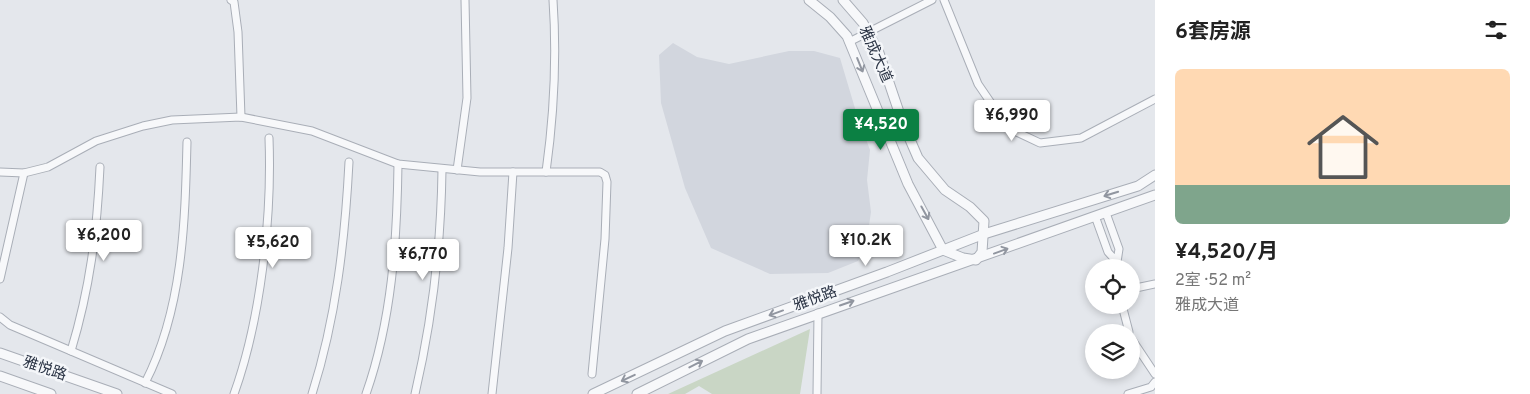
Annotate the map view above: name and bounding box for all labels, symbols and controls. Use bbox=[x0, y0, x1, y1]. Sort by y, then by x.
icon: filters bbox=[1482, 16, 1510, 44]
text: 6套房源 bbox=[1175, 19, 1251, 46]
street label: 雅成大道 bbox=[854, 23, 896, 86]
one-way arrow bbox=[856, 57, 865, 72]
pin: ¥6,990 bbox=[971, 100, 1053, 142]
icon: home bbox=[1298, 102, 1388, 192]
text: ¥6,990 bbox=[985, 106, 1039, 126]
pin: ¥4,520 bbox=[840, 108, 922, 151]
text: ¥4,520 bbox=[854, 115, 908, 135]
one-way arrow bbox=[1103, 190, 1119, 199]
one-way arrow bbox=[920, 206, 930, 221]
pin: ¥6,200 bbox=[63, 220, 145, 262]
pin: ¥10.2K bbox=[825, 224, 907, 267]
text: ¥6,200 bbox=[77, 226, 131, 246]
pin: ¥5,620 bbox=[232, 226, 314, 269]
text: ¥10.2K bbox=[840, 231, 892, 251]
text: ¥5,620 bbox=[246, 233, 300, 253]
pin: ¥6,770 bbox=[382, 238, 464, 281]
text: ¥4,520/月 bbox=[1175, 239, 1278, 266]
text: ¥6,770 bbox=[398, 245, 448, 265]
one-way arrow bbox=[992, 246, 1008, 255]
map controls bbox=[1085, 259, 1140, 379]
button: locate bbox=[1085, 259, 1140, 314]
text: 2室 · 52 m² bbox=[1175, 271, 1251, 291]
street label: 雅悦路 bbox=[791, 283, 840, 316]
text: 雅成大道 bbox=[1175, 296, 1239, 316]
one-way arrow bbox=[839, 298, 855, 308]
one-way arrow bbox=[769, 309, 785, 318]
button: layers bbox=[1085, 324, 1140, 379]
street label: 雅悦路 bbox=[20, 353, 69, 386]
one-way arrow bbox=[689, 359, 704, 369]
one-way arrow bbox=[620, 373, 635, 383]

